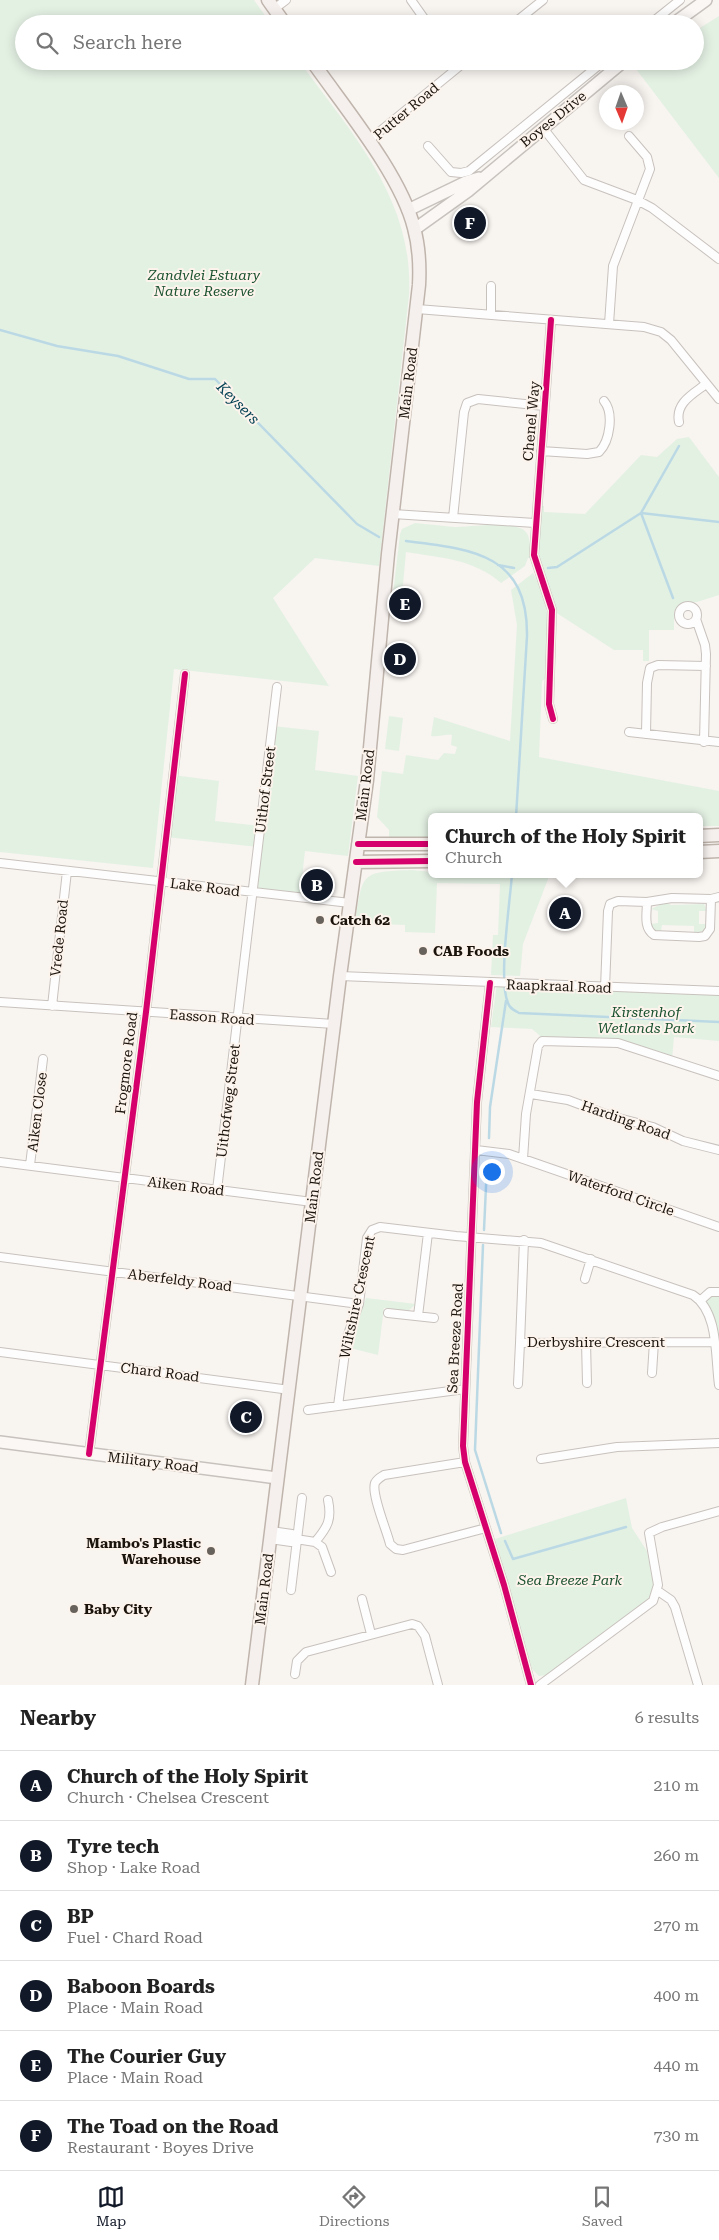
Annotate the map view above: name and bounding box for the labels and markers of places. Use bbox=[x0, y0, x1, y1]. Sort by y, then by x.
pin: F bbox=[454, 204, 486, 242]
pin: E bbox=[389, 585, 421, 623]
pin: D bbox=[384, 640, 416, 678]
pin: B bbox=[301, 866, 333, 904]
pin: A bbox=[549, 894, 581, 932]
place label: Catch 62 bbox=[330, 912, 390, 928]
marker: Catch 62 bbox=[314, 914, 326, 926]
place label: CAB Foods bbox=[433, 943, 509, 959]
marker: CAB Foods bbox=[417, 945, 429, 957]
pin: C bbox=[230, 1398, 262, 1436]
place label: Mambo's Plastic Warehouse bbox=[86, 1535, 201, 1567]
marker: Mambo's Plastic Warehouse bbox=[205, 1545, 217, 1557]
place label: Baby City bbox=[84, 1601, 153, 1617]
marker: Baby City bbox=[68, 1603, 80, 1615]

